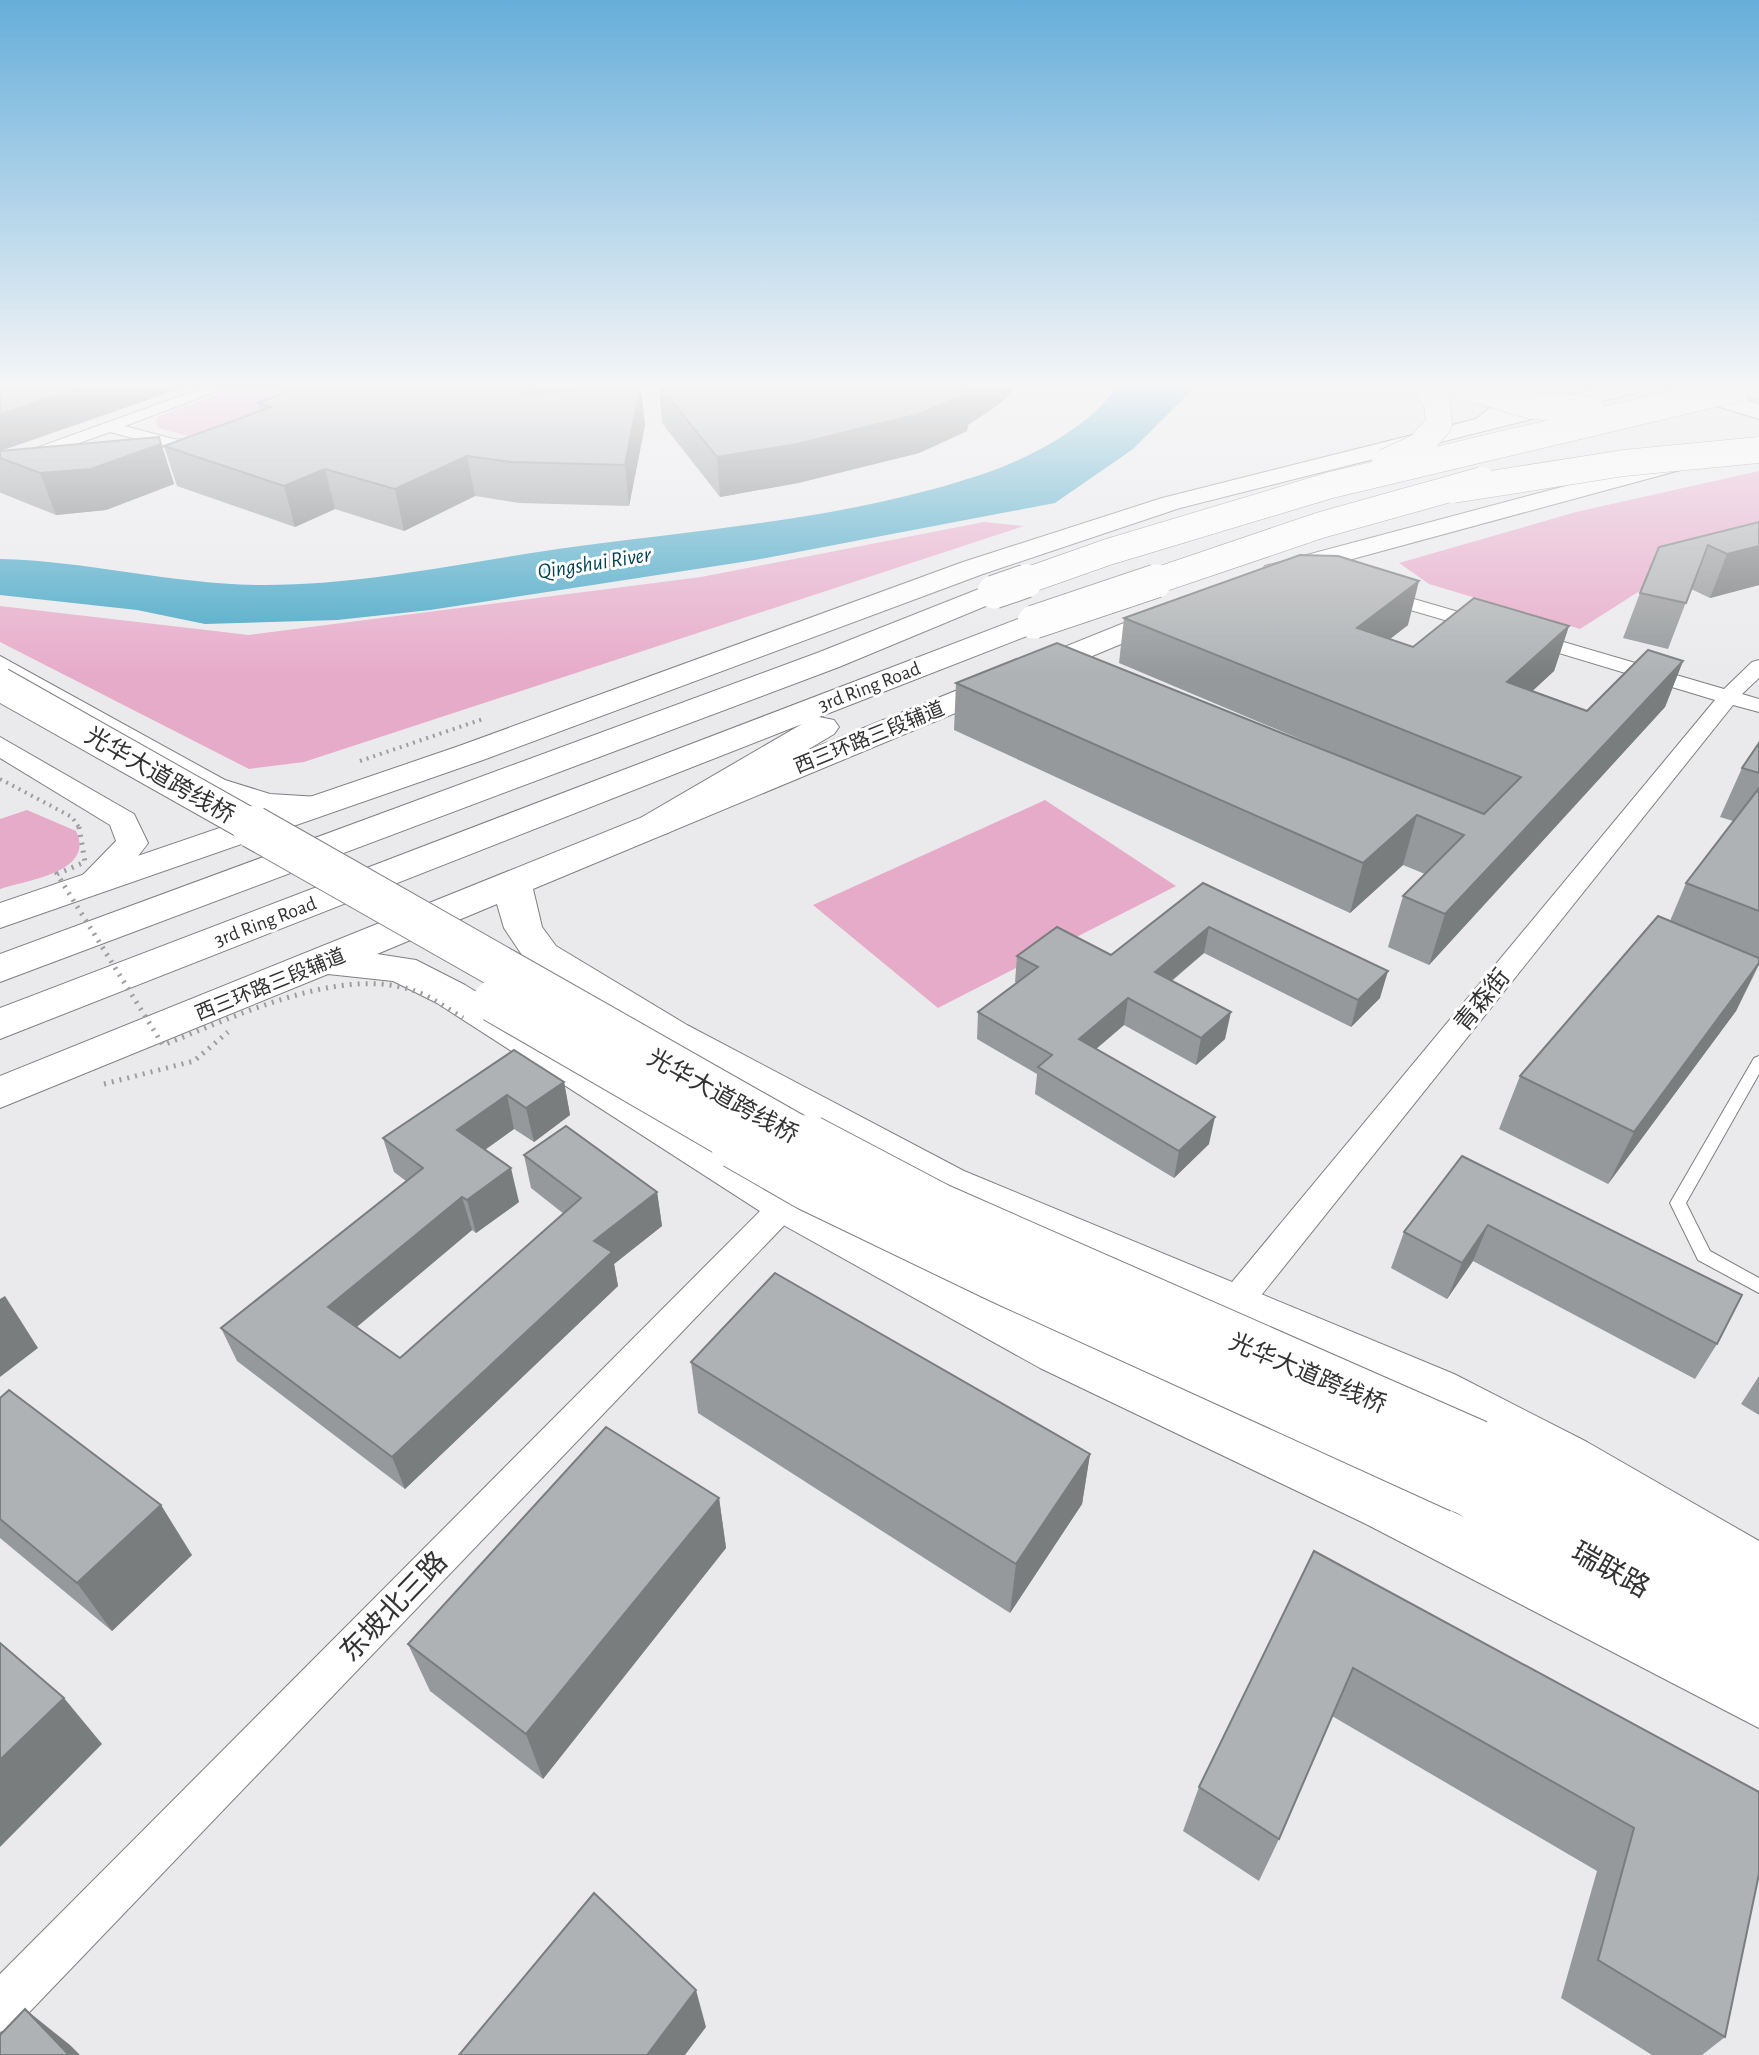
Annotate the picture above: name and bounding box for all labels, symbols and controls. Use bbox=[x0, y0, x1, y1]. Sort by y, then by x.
water label: Qingshui River bbox=[536, 543, 653, 583]
street label: 3rd Ring Road bbox=[816, 658, 923, 716]
street label: 西三环路三段辅道 bbox=[791, 698, 947, 777]
street label: 光华大道跨线桥 bbox=[81, 722, 239, 828]
street label: 3rd Ring Road bbox=[212, 893, 319, 951]
street label: 西三环路三段辅道 bbox=[192, 945, 348, 1024]
street label: 青森街 bbox=[1449, 964, 1515, 1036]
street label: 光华大道跨线桥 bbox=[643, 1044, 803, 1148]
street label: 光华大道跨线桥 bbox=[1226, 1328, 1390, 1418]
street label: 瑞联路 bbox=[1567, 1536, 1655, 1603]
street label: 东坡北三路 bbox=[334, 1546, 453, 1667]

